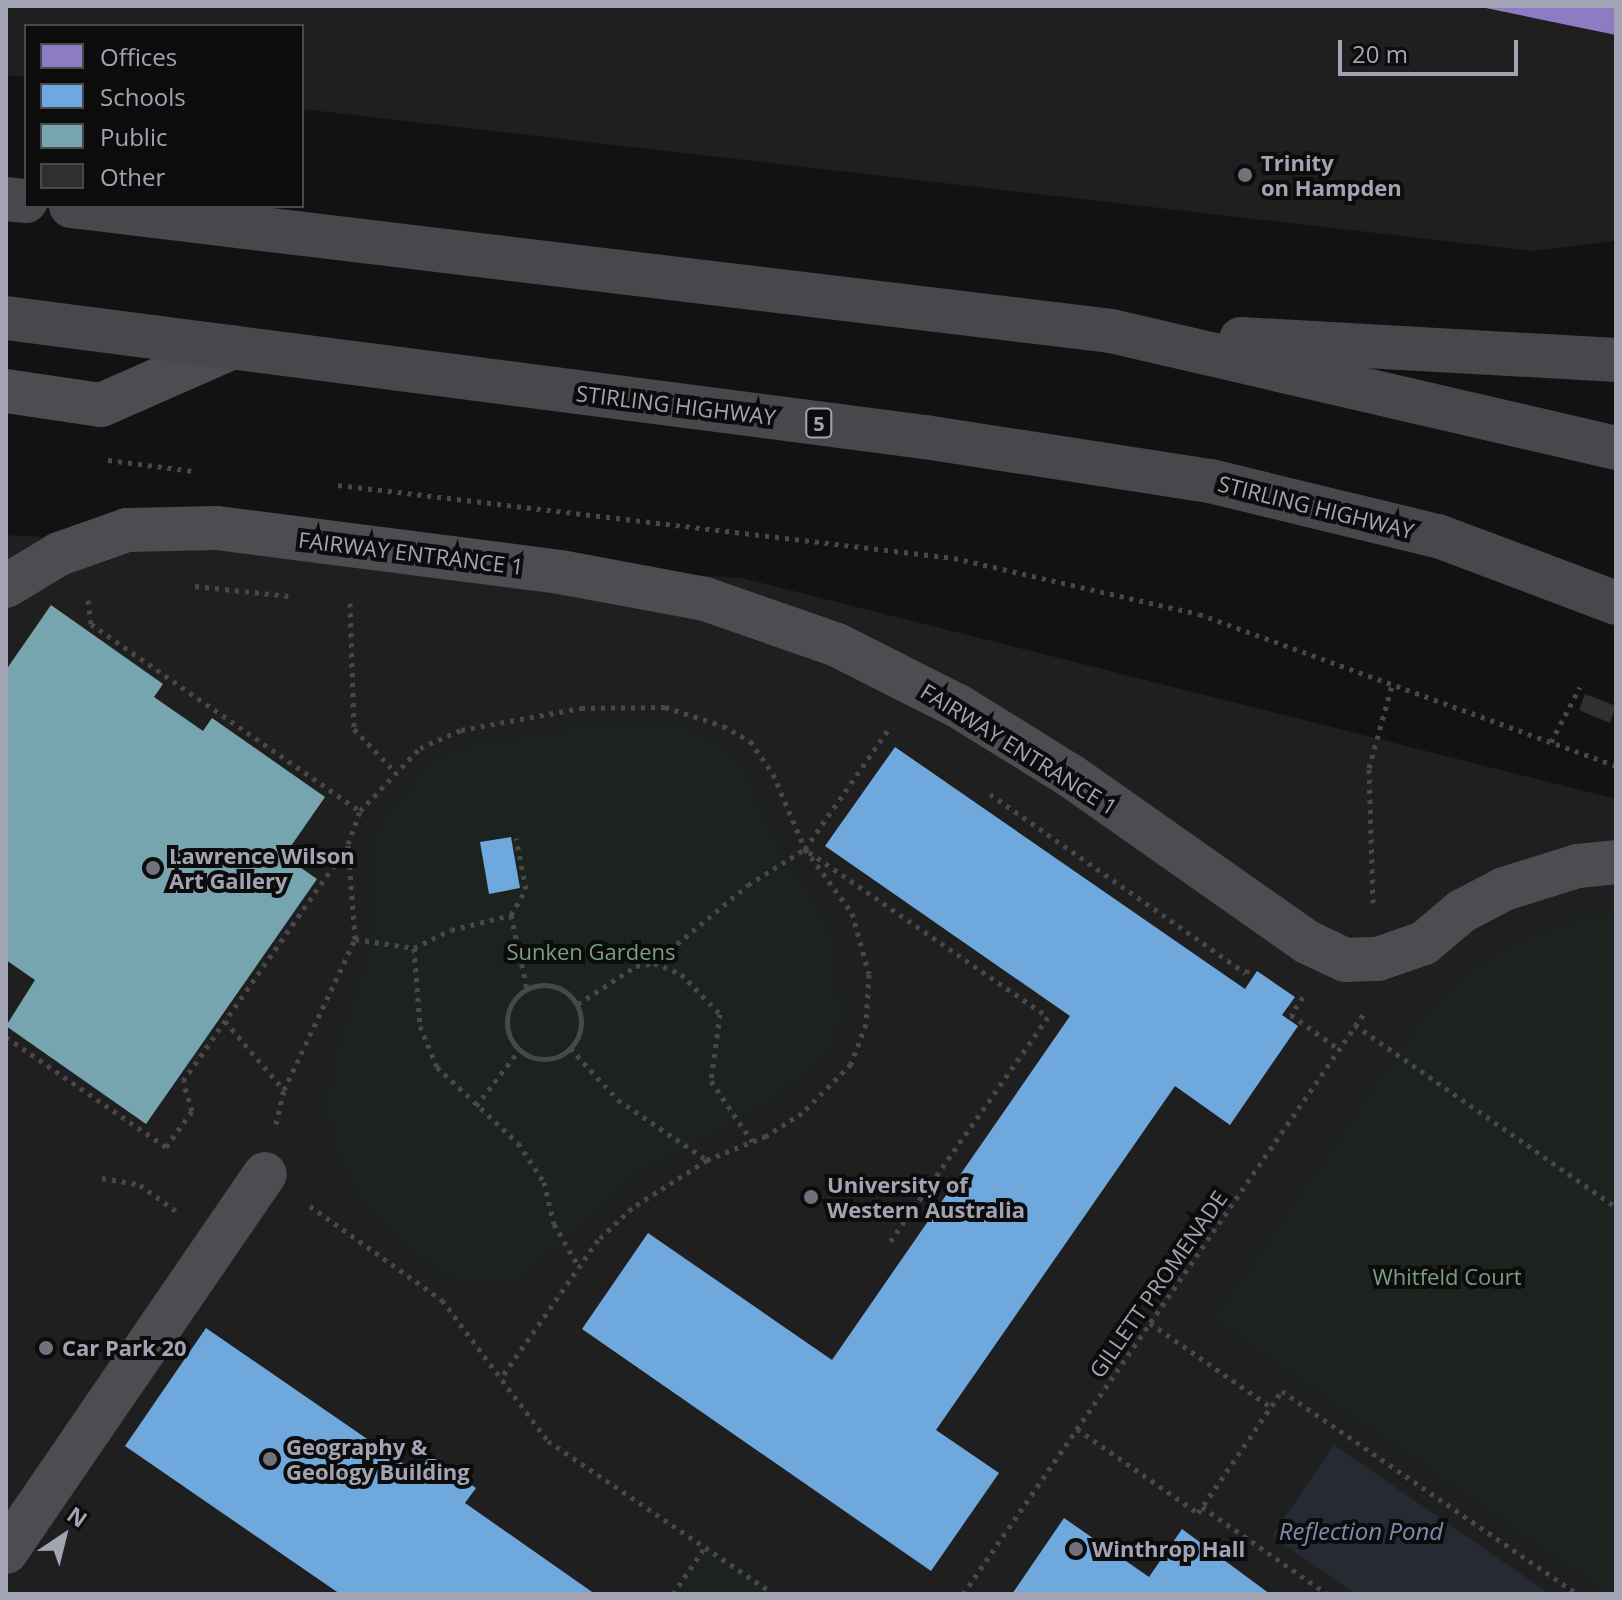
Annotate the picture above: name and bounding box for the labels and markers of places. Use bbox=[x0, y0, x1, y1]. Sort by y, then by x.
place label: Trinity on Hampden bbox=[1261, 149, 1402, 200]
marker: Trinity on Hampden bbox=[1236, 166, 1254, 184]
place label: Lawrence Wilson Art Gallery bbox=[169, 842, 355, 894]
marker: Lawrence Wilson Art Gallery bbox=[144, 859, 162, 877]
place label: University of Western Australia bbox=[827, 1171, 1025, 1222]
marker: University of Western Australia bbox=[802, 1188, 820, 1206]
place label: Car Park 20 bbox=[62, 1335, 187, 1361]
marker: Car Park 20 bbox=[37, 1339, 55, 1357]
place label: Geography & Geology Building bbox=[286, 1433, 470, 1484]
marker: Geography & Geology Building bbox=[261, 1450, 279, 1468]
place label: Winthrop Hall bbox=[1092, 1536, 1245, 1562]
marker: Winthrop Hall bbox=[1067, 1540, 1085, 1558]

